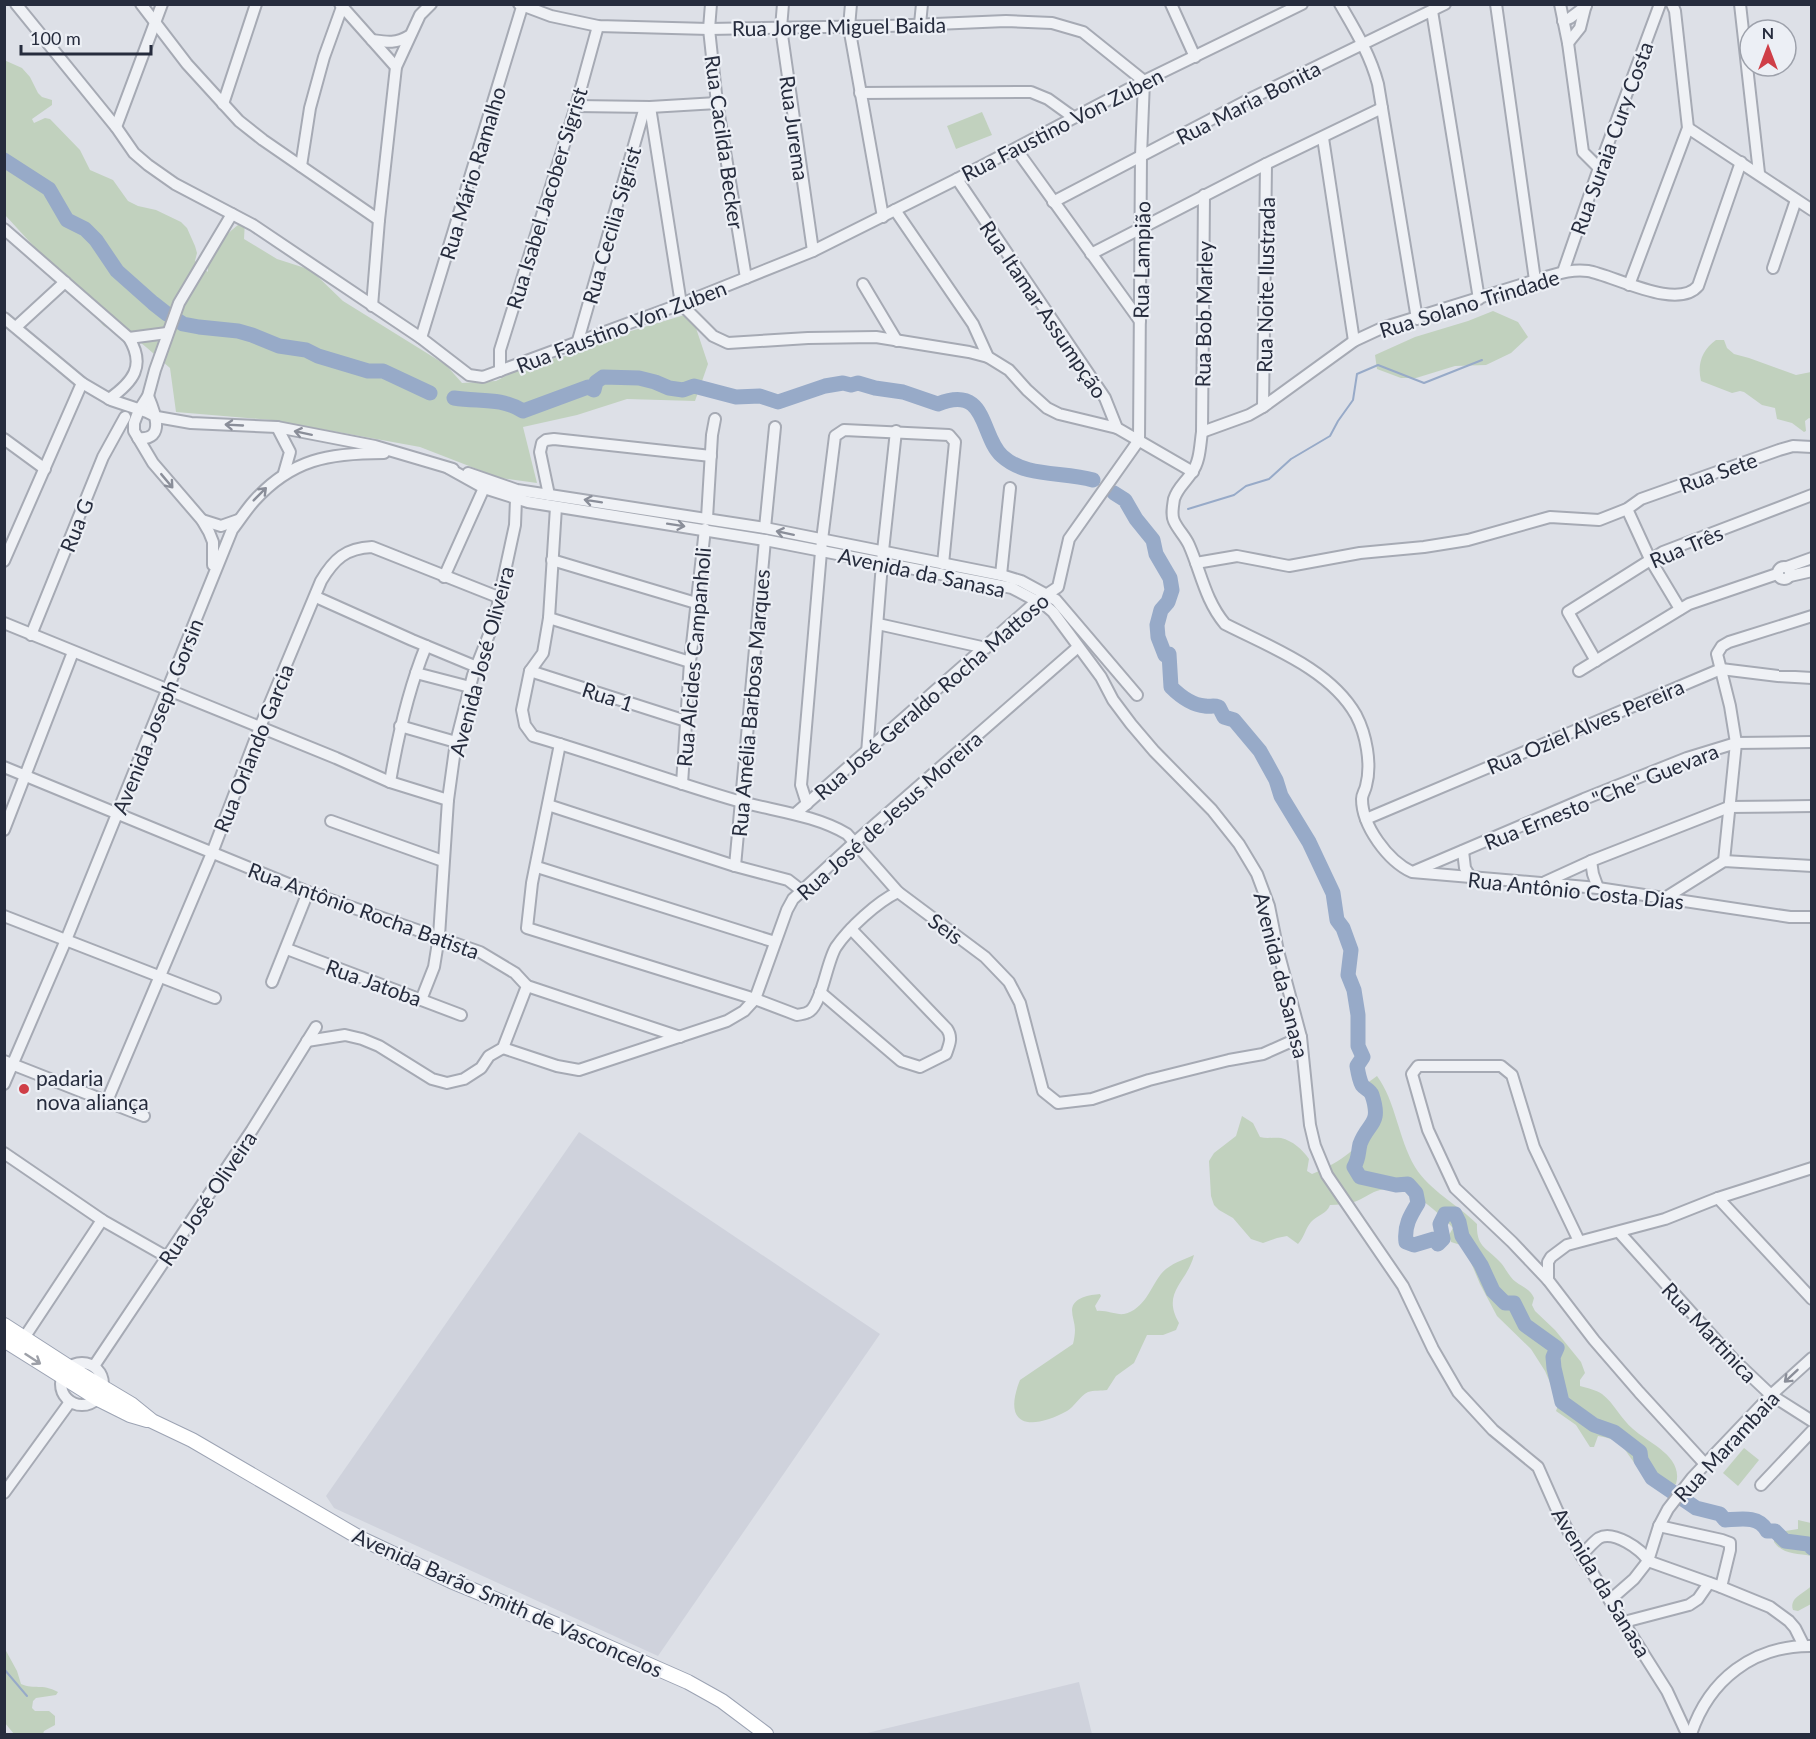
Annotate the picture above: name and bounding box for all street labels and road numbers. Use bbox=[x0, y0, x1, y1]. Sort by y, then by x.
street label: Rua Jorge Miguel Baida bbox=[732, 12, 946, 40]
street label: Rua Suraia Cury Costa bbox=[1564, 38, 1658, 238]
street label: Rua Cacilda Becker bbox=[700, 53, 750, 231]
street label: Rua Maria Bonita bbox=[1172, 55, 1324, 149]
street label: Rua Faustino Von Zuben bbox=[957, 62, 1167, 186]
street label: Rua Jurema bbox=[775, 74, 815, 182]
street label: Rua Mário Ramalho bbox=[434, 83, 510, 263]
street label: Rua Isabel Jacober Sigrist bbox=[500, 84, 592, 312]
street label: Rua Cecilia Sigrist bbox=[577, 143, 646, 307]
street label: Rua Noite Ilustrada bbox=[1251, 197, 1279, 373]
street label: Rua Lampião bbox=[1127, 201, 1155, 319]
street label: Rua Itamar Assumpção bbox=[975, 215, 1113, 403]
street label: Rua Bob Marley bbox=[1189, 240, 1217, 387]
street label: Rua Solano Trindade bbox=[1376, 264, 1562, 342]
street label: Rua Faustino Von Zuben bbox=[512, 274, 730, 378]
street label: Rua Sete bbox=[1676, 446, 1760, 498]
street label: Rua G bbox=[54, 495, 98, 555]
street label: Rua Três bbox=[1646, 519, 1726, 573]
street label: Avenida da Sanasa bbox=[836, 542, 1008, 602]
street label: Rua Alcides Campanholi bbox=[671, 546, 715, 768]
street label: Avenida José Oliveira bbox=[444, 563, 518, 759]
street label: Rua Amélia Barbosa Marques bbox=[726, 568, 774, 838]
street label: Rua José Geraldo Rocha Mattoso bbox=[809, 587, 1053, 805]
street label: Avenida Joseph Gorsin bbox=[106, 615, 208, 817]
street label: Rua Orlando Garcia bbox=[208, 660, 298, 836]
street label: Rua Oziel Alves Pereira bbox=[1483, 673, 1687, 779]
street label: Rua 1 bbox=[579, 676, 637, 716]
street label: Rua José de Jesus Moreira bbox=[791, 725, 987, 905]
street label: Rua Ernesto "Che" Guevara bbox=[1480, 737, 1722, 855]
street label: Rua Antônio Rocha Batista bbox=[245, 856, 483, 964]
street label: Rua Antônio Costa Dias bbox=[1467, 866, 1685, 914]
street label: Avenida da Sanasa bbox=[1249, 889, 1315, 1061]
street label: Seis bbox=[924, 907, 968, 949]
street label: Rua Jatoba bbox=[323, 953, 425, 1011]
street label: Rua José Oliveira bbox=[153, 1126, 261, 1270]
street label: Rua Martinica bbox=[1657, 1277, 1763, 1387]
street label: Rua Marambaia bbox=[1668, 1385, 1784, 1507]
street label: Avenida da Sanasa bbox=[1547, 1503, 1657, 1661]
street label: Avenida Barão Smith de Vasconcelos bbox=[349, 1522, 667, 1682]

